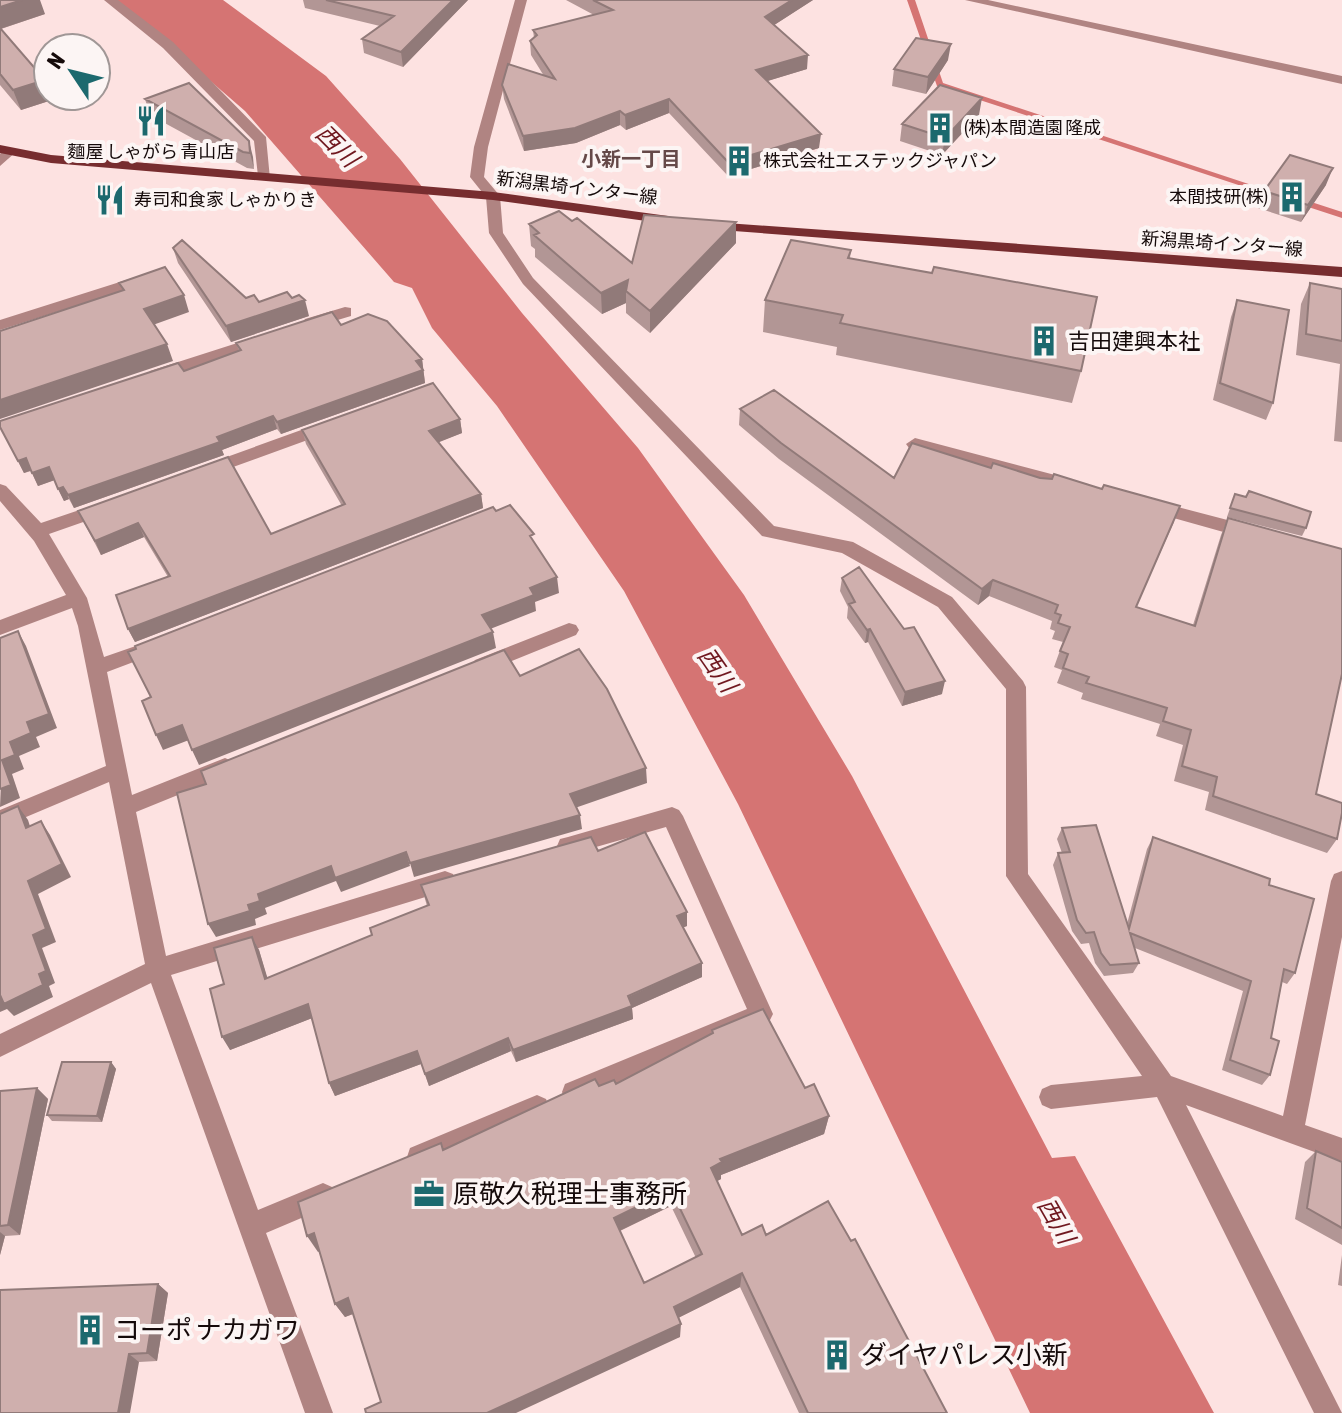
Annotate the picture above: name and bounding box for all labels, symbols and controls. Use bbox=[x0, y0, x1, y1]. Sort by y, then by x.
north arrow bbox=[32, 32, 112, 112]
text: N bbox=[41, 48, 70, 73]
restaurant icon: 麵屋 しゃがら 青山店 bbox=[134, 104, 168, 138]
building icon: (株)本間造園 隆成 bbox=[923, 111, 957, 145]
place label: (株)本間造園 隆成 bbox=[964, 117, 1101, 138]
water label: 西川 bbox=[311, 119, 366, 174]
place label: 麵屋 しゃがら 青山店 bbox=[68, 141, 234, 162]
building icon: 株式会社エステックジャパン bbox=[722, 144, 756, 178]
district label: 小新一丁目 bbox=[581, 147, 681, 170]
place label: 株式会社エステックジャパン bbox=[763, 150, 997, 171]
street label: 新潟黒埼インター線 bbox=[495, 167, 659, 208]
building icon: 本間技研(株) bbox=[1275, 180, 1309, 214]
restaurant icon: 寿司和食家 しゃかりき bbox=[93, 183, 127, 217]
place label: 本間技研(株) bbox=[1169, 186, 1268, 207]
place label: 寿司和食家 しゃかりき bbox=[134, 189, 316, 210]
street label: 新潟黒埼インター線 bbox=[1140, 227, 1304, 260]
building icon: 吉田建興本社 bbox=[1027, 324, 1061, 358]
place label: 吉田建興本社 bbox=[1068, 328, 1200, 354]
water label: 西川 bbox=[693, 642, 744, 700]
office icon: 原敬久税理士事務所 bbox=[412, 1177, 446, 1211]
place label: 原敬久税理士事務所 bbox=[453, 1179, 687, 1209]
water label: 西川 bbox=[1033, 1193, 1082, 1251]
building icon: コーポ ナカガワ bbox=[73, 1313, 107, 1347]
place label: コーポ ナカガワ bbox=[114, 1315, 300, 1345]
building icon: ダイヤパレス小新 bbox=[820, 1338, 854, 1372]
place label: ダイヤパレス小新 bbox=[861, 1340, 1068, 1370]

